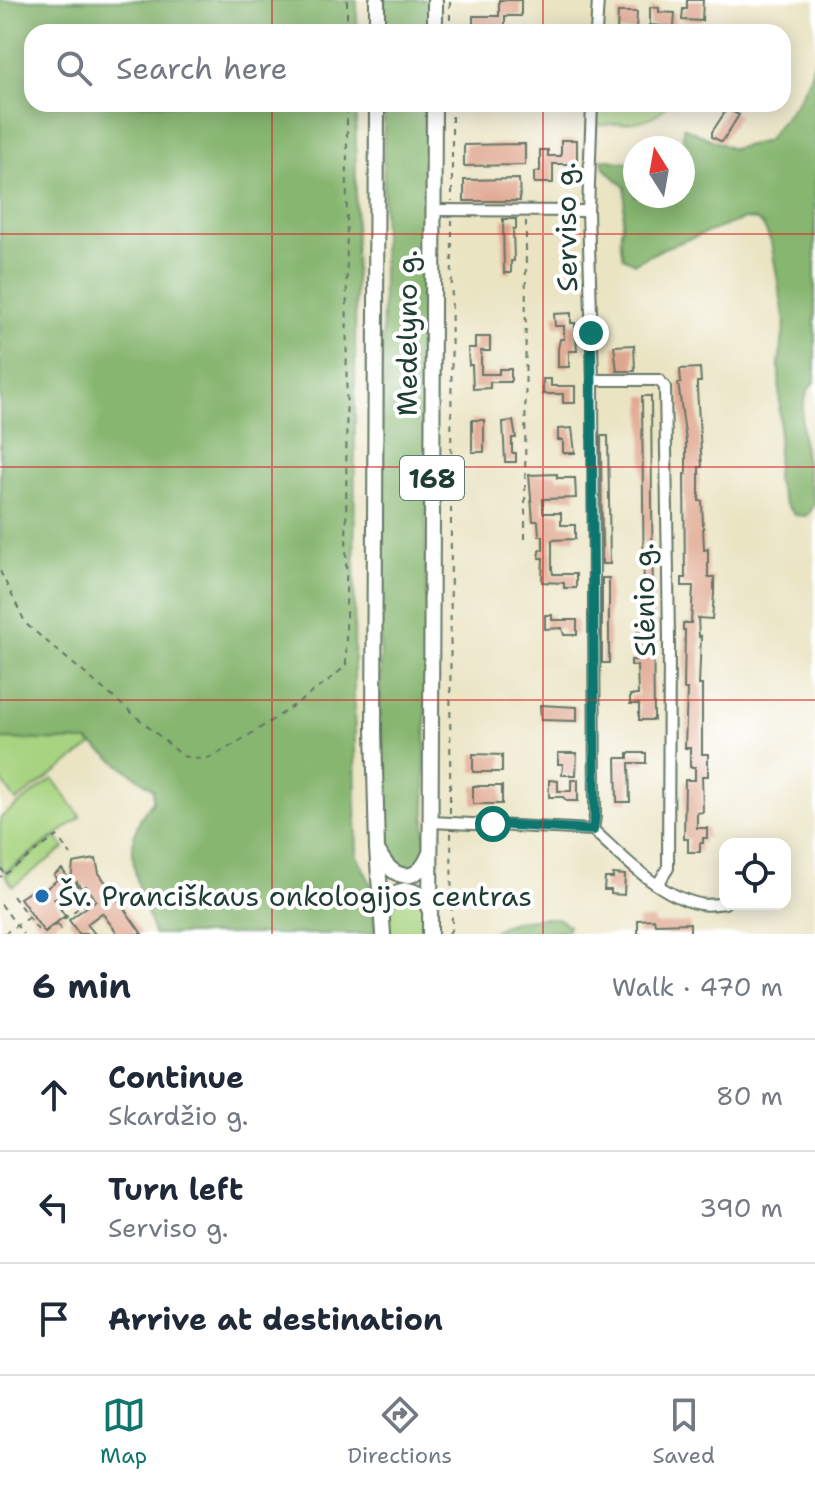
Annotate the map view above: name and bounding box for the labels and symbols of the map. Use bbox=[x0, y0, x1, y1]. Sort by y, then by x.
north arrow bbox=[623, 136, 695, 208]
street label: Serviso g. bbox=[546, 162, 586, 292]
street label: Medelyno g. bbox=[388, 250, 426, 416]
route end bbox=[573, 315, 609, 351]
road number: 168 bbox=[400, 456, 464, 500]
street label: Slėnio g. bbox=[624, 543, 664, 657]
route start bbox=[475, 806, 511, 842]
place label: Šv. Pranciškaus onkologijos centras bbox=[58, 877, 532, 915]
marker: Šv. Pranciškaus onkologijos centras bbox=[33, 887, 51, 905]

